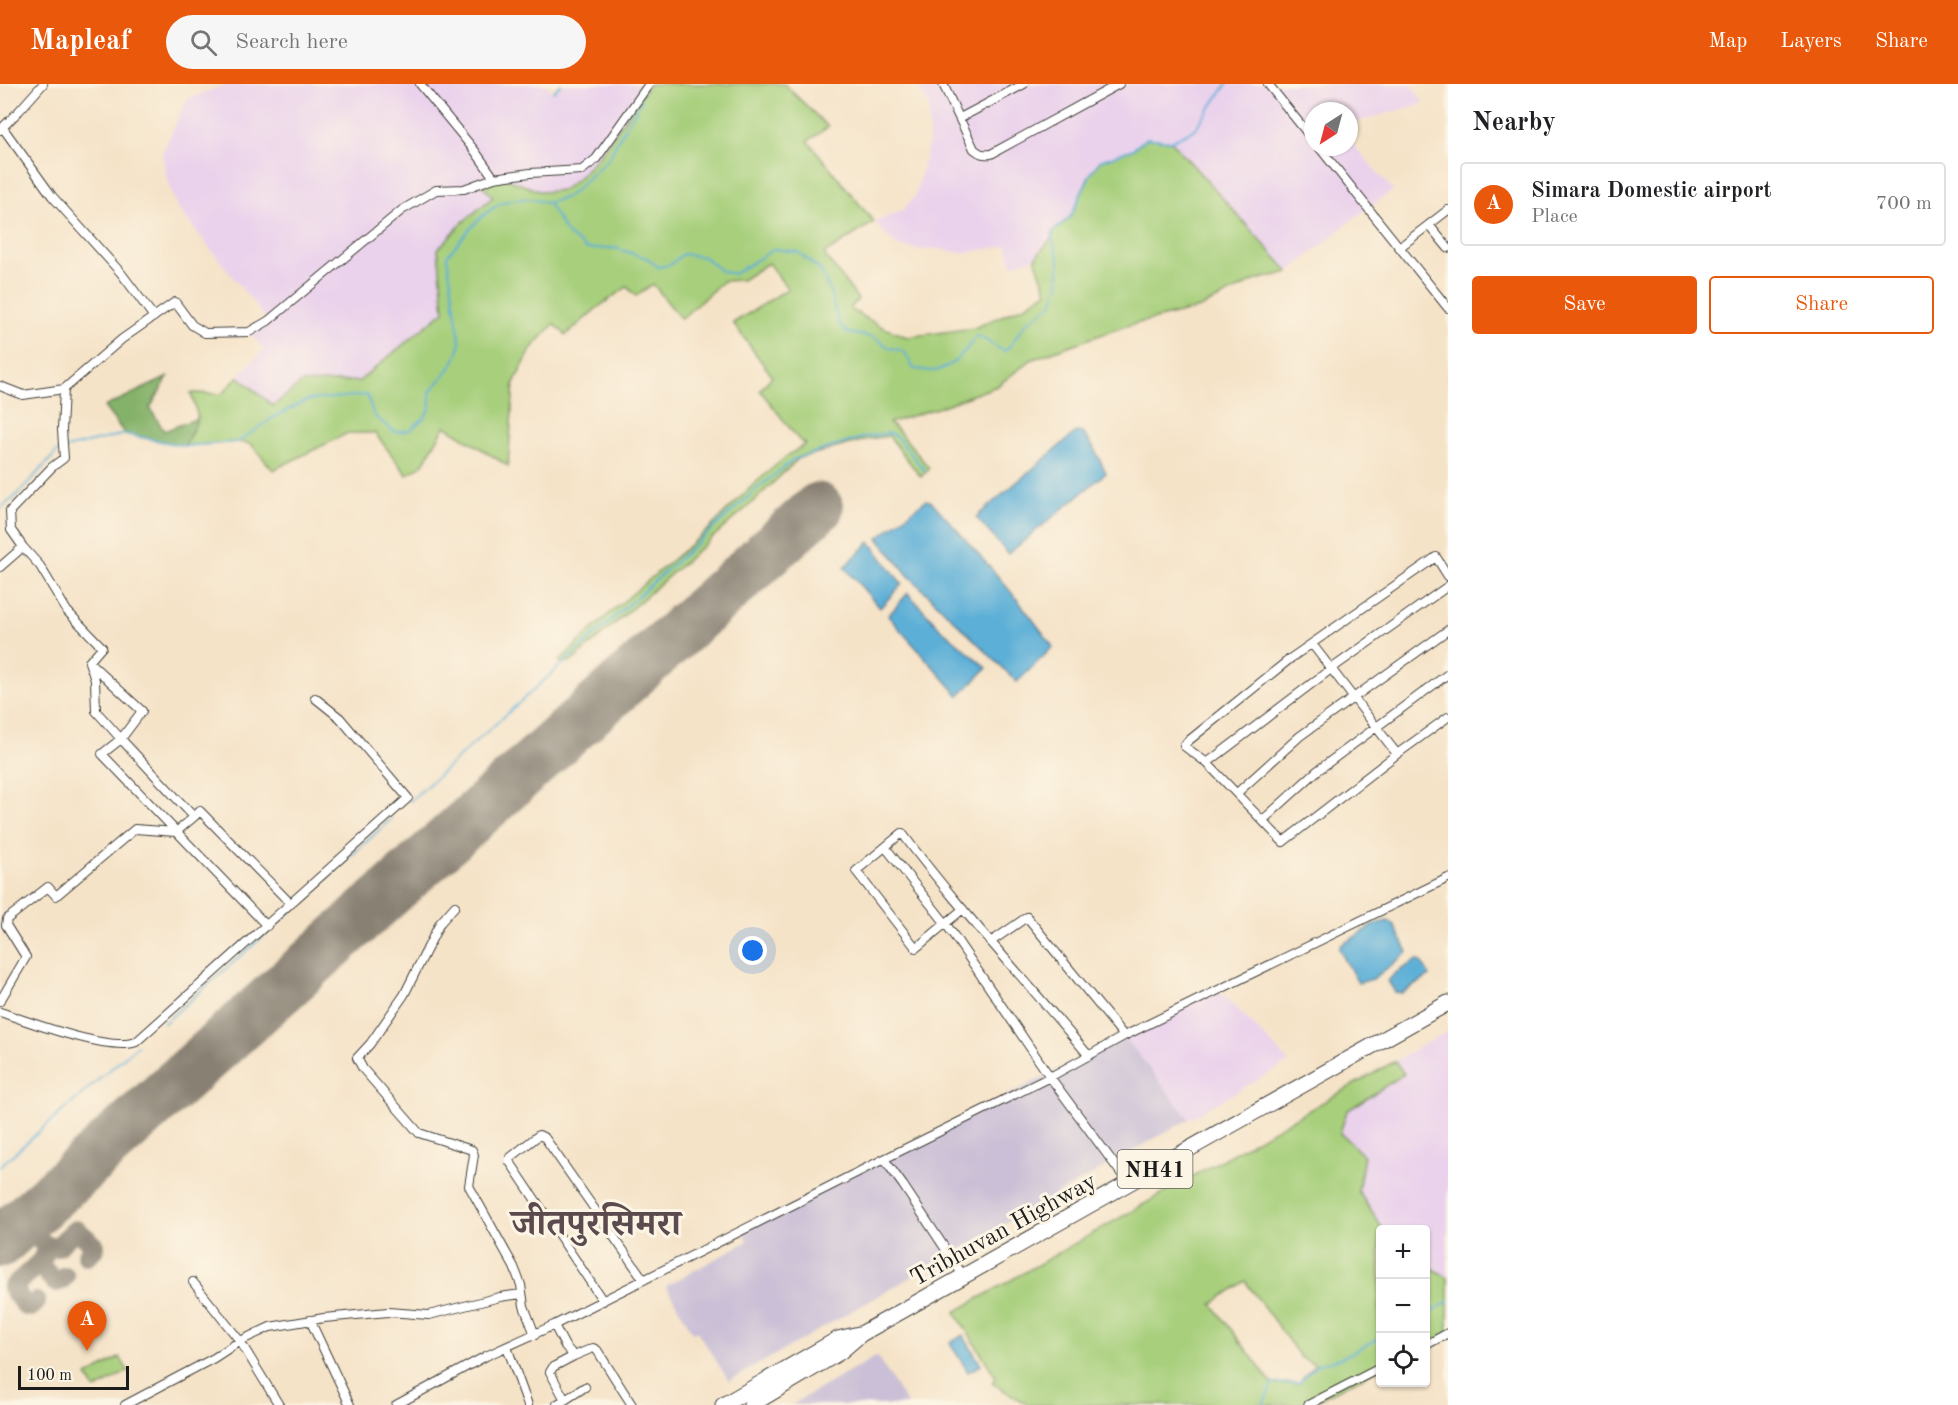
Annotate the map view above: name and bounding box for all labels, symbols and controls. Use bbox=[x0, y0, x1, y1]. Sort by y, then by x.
search box bbox=[166, 15, 586, 69]
icon: search bbox=[187, 26, 220, 59]
text: Mapleaf bbox=[30, 28, 130, 56]
text: Search here bbox=[235, 31, 348, 53]
text: Map bbox=[1708, 31, 1747, 52]
text: Layers bbox=[1780, 31, 1842, 52]
text: Share bbox=[1875, 31, 1928, 52]
north arrow bbox=[1304, 102, 1358, 156]
text: Nearby bbox=[1472, 110, 1556, 136]
text: Simara Domestic airport bbox=[1531, 180, 1771, 202]
text: A bbox=[1486, 194, 1501, 214]
text: 700 m bbox=[1876, 194, 1932, 214]
text: Place bbox=[1531, 207, 1578, 227]
button: Save bbox=[1472, 276, 1697, 334]
button: Share bbox=[1709, 276, 1934, 334]
your location bbox=[738, 936, 767, 965]
road number: NH41 bbox=[1118, 1150, 1192, 1188]
street label: Tribhuvan Highway bbox=[907, 1170, 1101, 1292]
district label: जीतपुरसिमरा bbox=[508, 1202, 683, 1247]
map controls bbox=[1376, 1225, 1430, 1387]
button: + bbox=[1376, 1225, 1430, 1279]
button: − bbox=[1376, 1279, 1430, 1333]
pin: A bbox=[68, 1302, 106, 1351]
button: locate bbox=[1376, 1333, 1430, 1387]
scale bar bbox=[18, 1363, 129, 1390]
text: 100 m bbox=[27, 1368, 72, 1384]

